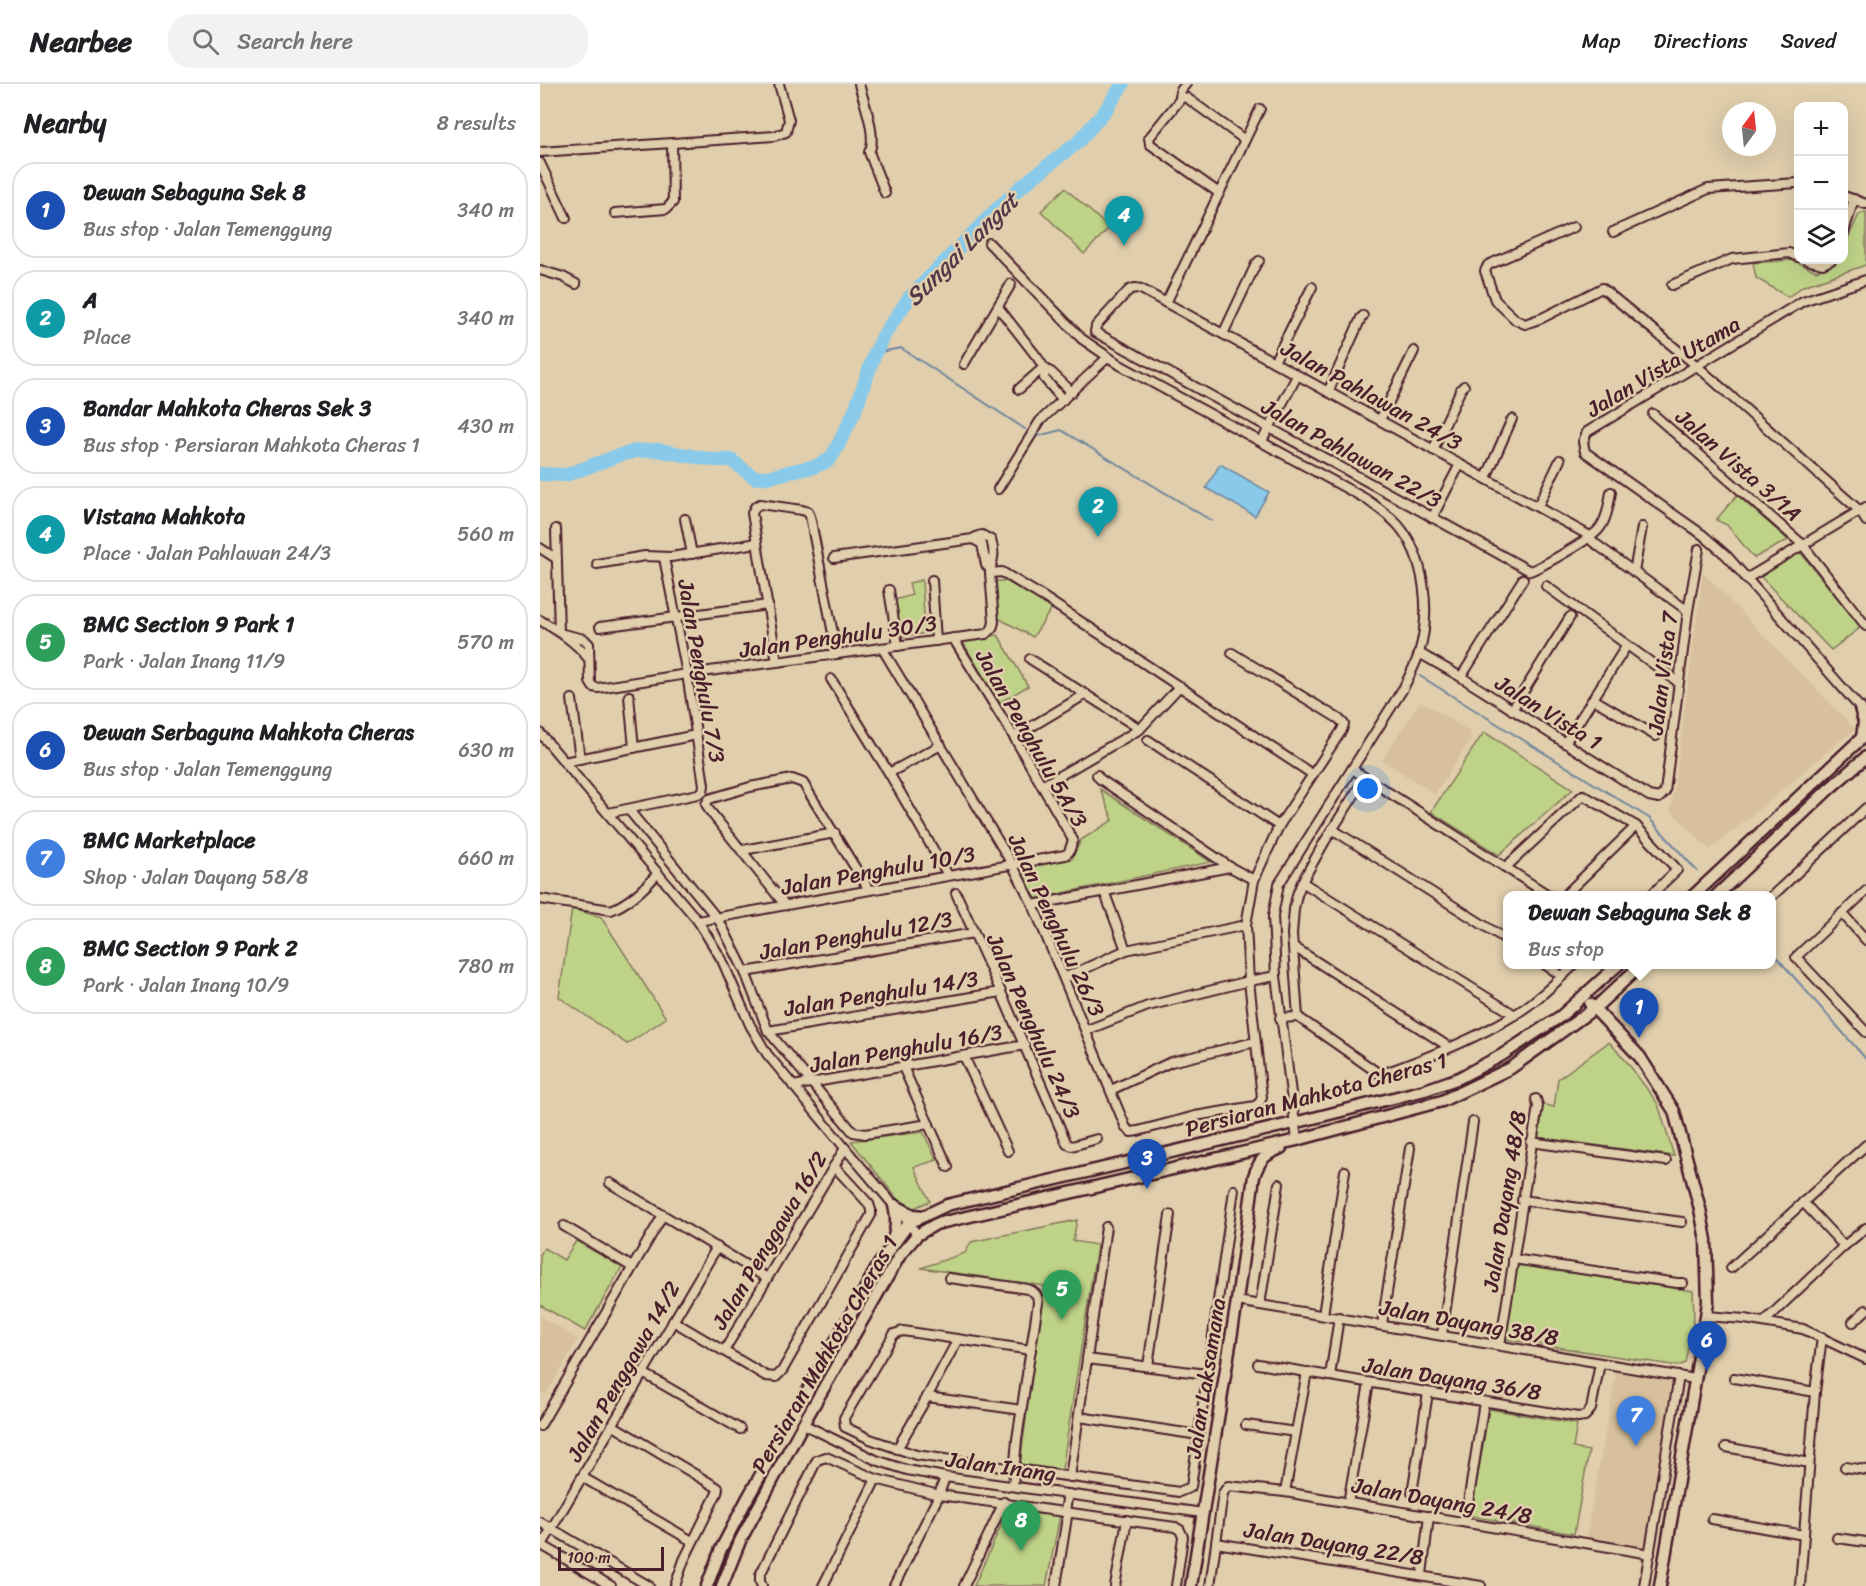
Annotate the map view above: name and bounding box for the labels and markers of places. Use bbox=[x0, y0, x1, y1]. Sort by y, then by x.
pin: 4 bbox=[1104, 196, 1144, 246]
pin: 2 bbox=[1078, 488, 1118, 537]
pin: 1 bbox=[1620, 988, 1658, 1038]
pin: 3 bbox=[1128, 1140, 1166, 1189]
pin: 5 bbox=[1042, 1270, 1082, 1320]
pin: 6 bbox=[1688, 1322, 1726, 1371]
pin: 7 bbox=[1616, 1396, 1656, 1446]
pin: 8 bbox=[1002, 1502, 1040, 1551]

